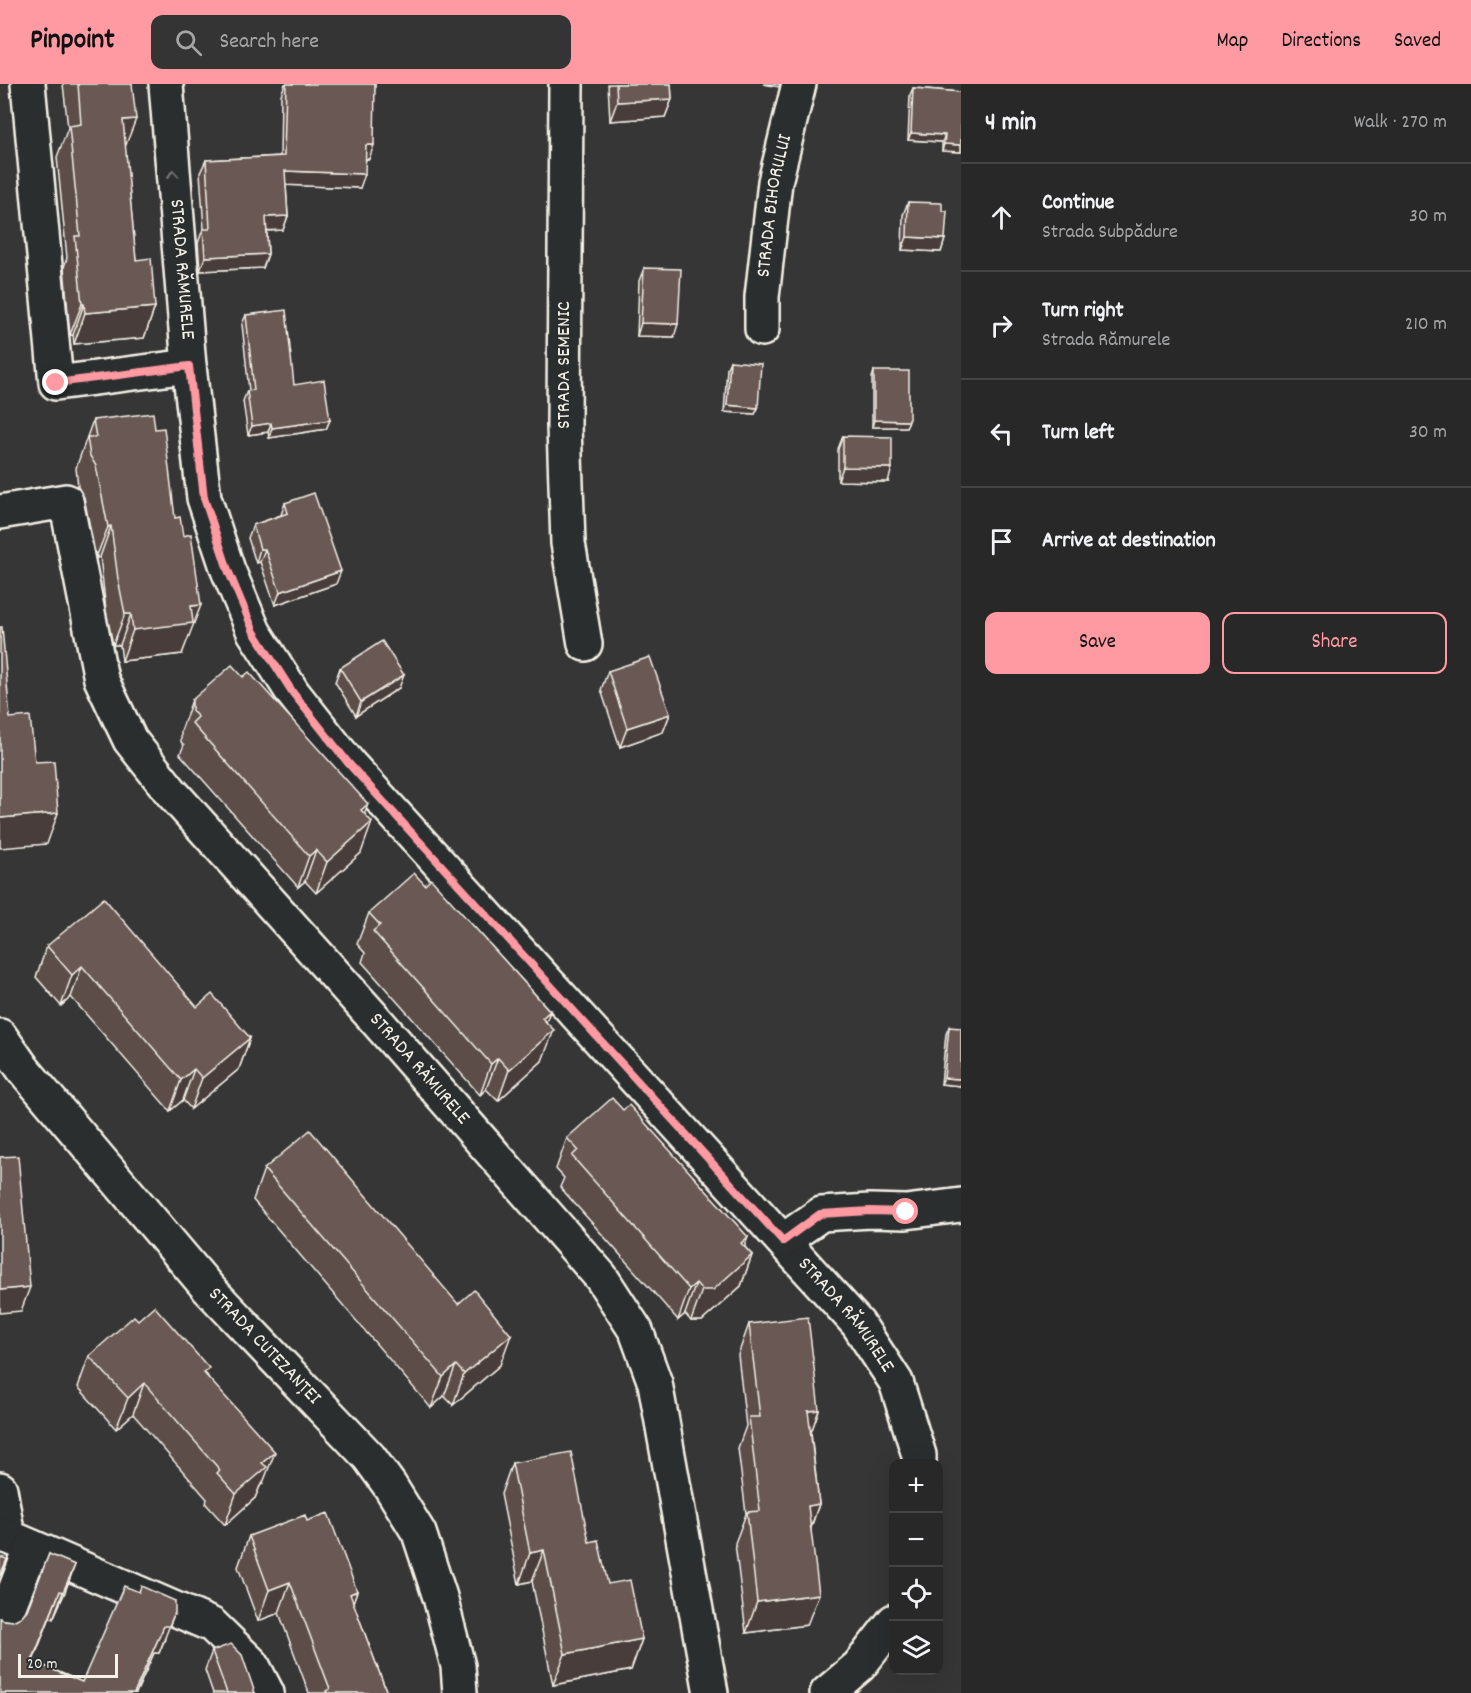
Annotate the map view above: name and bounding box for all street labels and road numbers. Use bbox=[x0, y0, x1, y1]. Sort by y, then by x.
street label: STRADA BIHORULUI bbox=[750, 132, 800, 279]
street label: STRADA RĂMURELE bbox=[161, 198, 201, 341]
street label: STRADA SEMENIC bbox=[551, 301, 579, 429]
street label: STRADA RĂMURELE bbox=[362, 1007, 476, 1131]
street label: STRADA RĂMURELE bbox=[790, 1252, 900, 1378]
street label: STRADA CUTEZANȚEI bbox=[201, 1282, 327, 1412]

